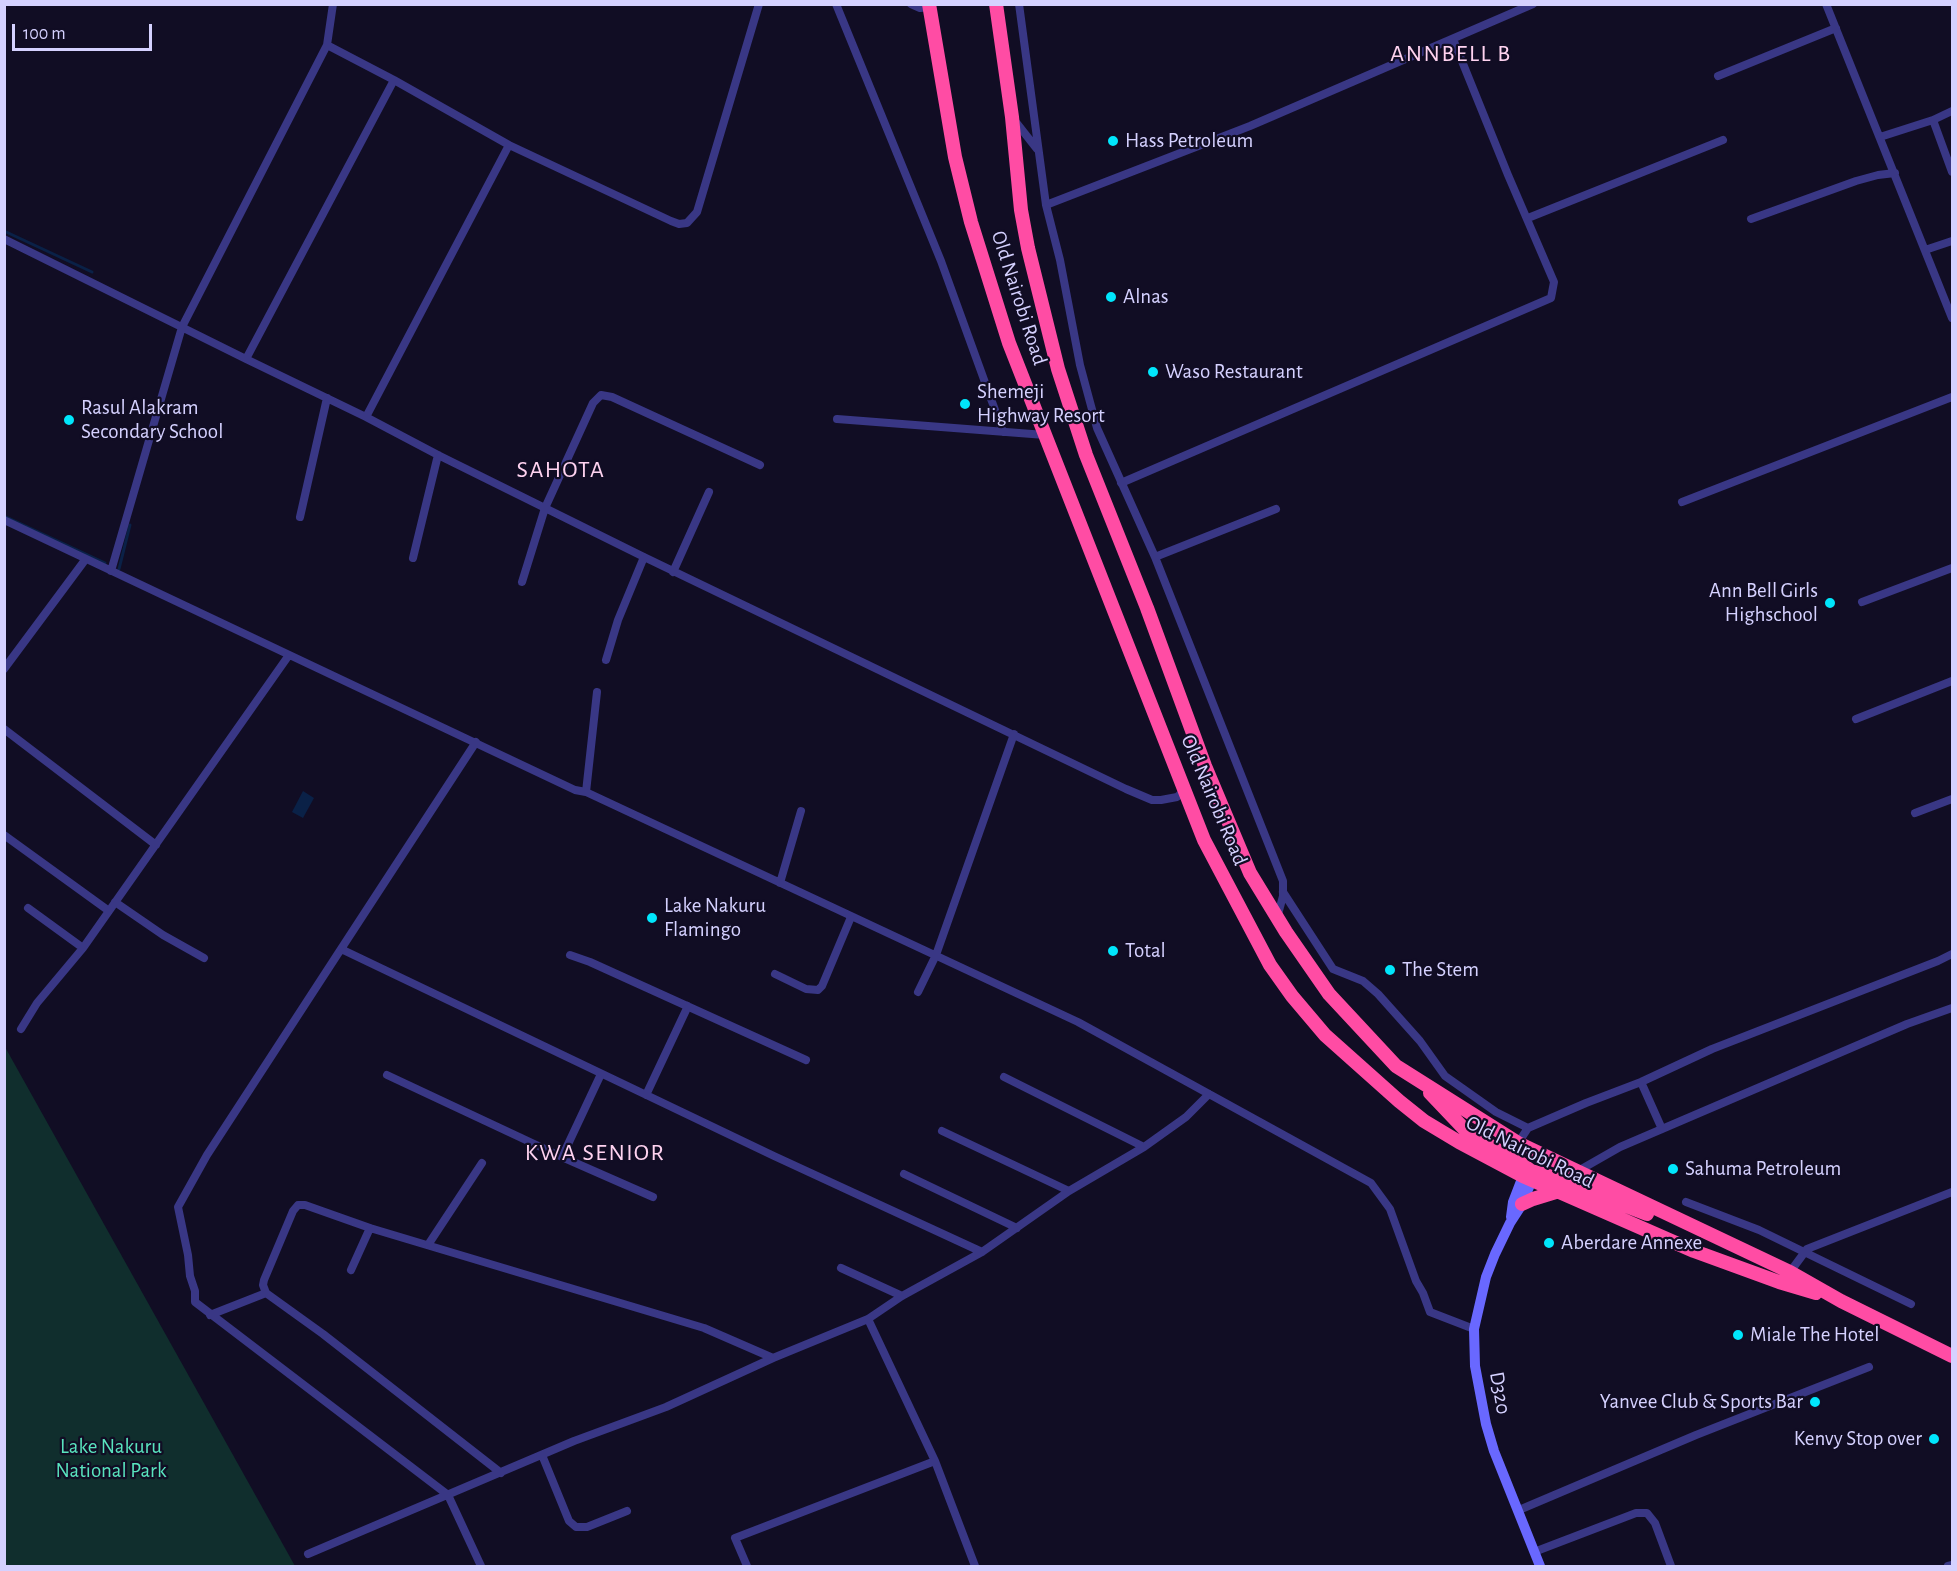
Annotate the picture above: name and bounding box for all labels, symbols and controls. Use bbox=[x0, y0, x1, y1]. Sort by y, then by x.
scale bar bbox=[15, 12, 154, 50]
text: 100 m bbox=[23, 25, 66, 43]
district label: ANNBELL B bbox=[1390, 40, 1512, 68]
place label: Hass Petroleum bbox=[1125, 128, 1253, 154]
marker: Hass Petroleum bbox=[1106, 134, 1120, 148]
street label: Old Nairobi Road bbox=[985, 228, 1053, 368]
place label: Alnas bbox=[1123, 284, 1169, 310]
marker: Alnas bbox=[1104, 290, 1118, 304]
place label: Waso Restaurant bbox=[1165, 359, 1303, 385]
marker: Waso Restaurant bbox=[1146, 365, 1160, 379]
place label: Shemeji Highway Resort bbox=[977, 379, 1105, 429]
place label: Rasul Alakram Secondary School bbox=[81, 395, 223, 445]
marker: Shemeji Highway Resort bbox=[958, 397, 972, 411]
marker: Rasul Alakram Secondary School bbox=[62, 413, 76, 427]
district label: SAHOTA bbox=[517, 456, 605, 484]
place label: Ann Bell Girls Highschool bbox=[1709, 578, 1818, 628]
marker: Ann Bell Girls Highschool bbox=[1823, 596, 1837, 610]
street label: Old Nairobi Road bbox=[1175, 731, 1253, 869]
place label: Lake Nakuru Flamingo bbox=[664, 893, 766, 943]
marker: Lake Nakuru Flamingo bbox=[645, 911, 659, 925]
place label: Total bbox=[1125, 938, 1166, 964]
marker: Total bbox=[1106, 944, 1120, 958]
place label: The Stem bbox=[1402, 957, 1479, 983]
marker: The Stem bbox=[1383, 963, 1397, 977]
street label: Old Nairobi Road bbox=[1462, 1110, 1598, 1194]
district label: KWA SENIOR bbox=[525, 1139, 665, 1167]
place label: Sahuma Petroleum bbox=[1685, 1156, 1841, 1182]
marker: Sahuma Petroleum bbox=[1666, 1162, 1680, 1176]
place label: Aberdare Annexe bbox=[1561, 1230, 1702, 1256]
marker: Aberdare Annexe bbox=[1542, 1236, 1556, 1250]
place label: Miale The Hotel bbox=[1750, 1322, 1879, 1348]
marker: Miale The Hotel bbox=[1731, 1328, 1745, 1342]
street label: D320 bbox=[1484, 1370, 1516, 1416]
place label: Yanvee Club & Sports Bar bbox=[1600, 1389, 1803, 1415]
marker: Yanvee Club & Sports Bar bbox=[1808, 1395, 1822, 1409]
place label: Kenvy Stop over bbox=[1794, 1426, 1922, 1452]
marker: Kenvy Stop over bbox=[1927, 1432, 1941, 1446]
park label: Lake Nakuru National Park bbox=[56, 1434, 166, 1484]

